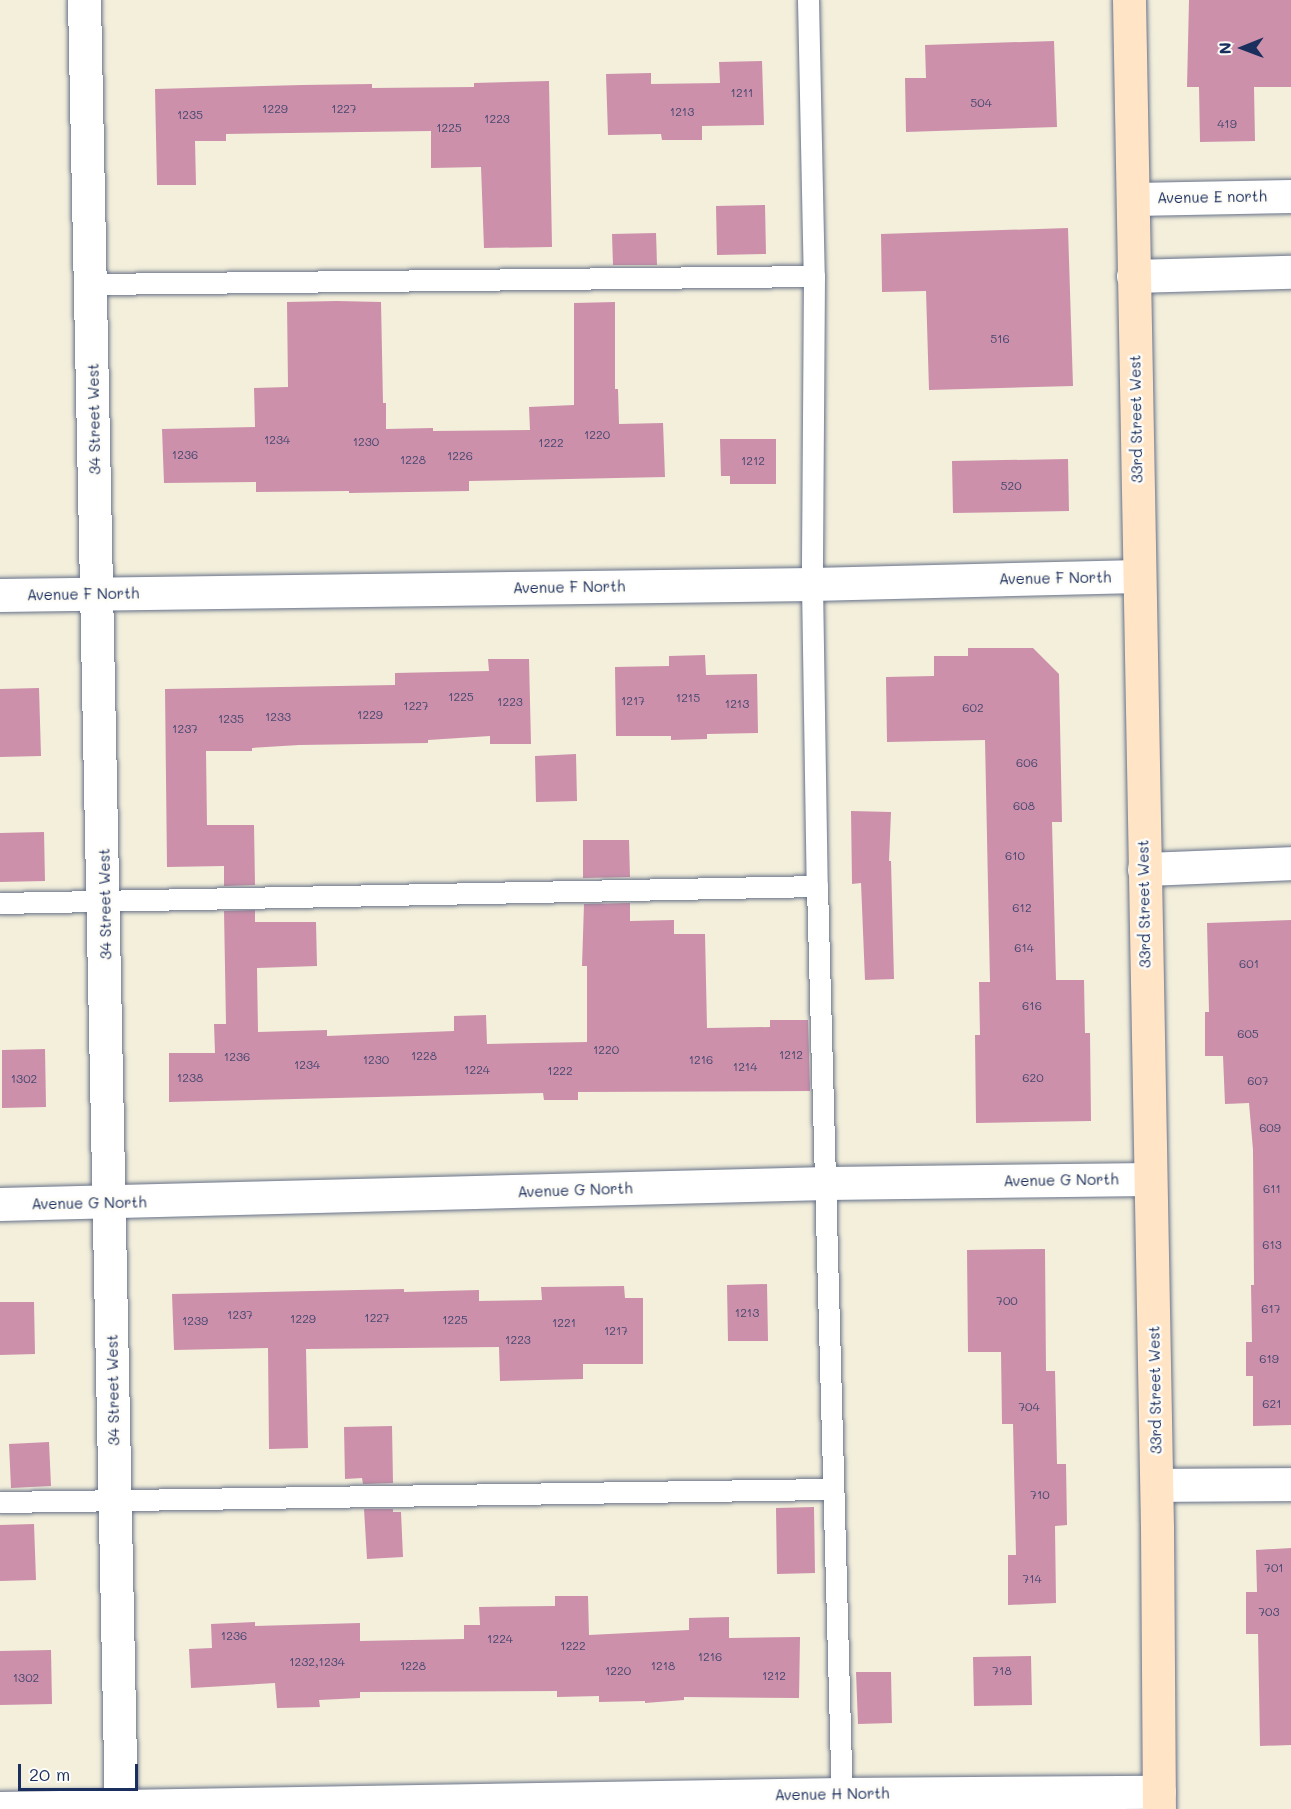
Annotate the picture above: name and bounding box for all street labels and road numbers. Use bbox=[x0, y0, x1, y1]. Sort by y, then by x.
street label: Avenue E north bbox=[1157, 187, 1267, 207]
street label: 33rd Street West bbox=[1126, 355, 1146, 483]
street label: 34 Street West bbox=[84, 363, 104, 475]
street label: Avenue F North bbox=[999, 568, 1111, 588]
street label: Avenue F North bbox=[513, 577, 625, 597]
street label: Avenue F North bbox=[27, 584, 139, 604]
street label: 33rd Street West bbox=[1134, 840, 1154, 968]
street label: 34 Street West bbox=[95, 848, 115, 960]
street label: Avenue G North bbox=[1003, 1170, 1119, 1190]
street label: Avenue G North bbox=[517, 1179, 633, 1201]
street label: Avenue G North bbox=[31, 1193, 147, 1213]
street label: 33rd Street West bbox=[1145, 1326, 1165, 1454]
street label: 34 Street West bbox=[103, 1334, 123, 1446]
street label: Avenue H North bbox=[774, 1784, 890, 1804]

